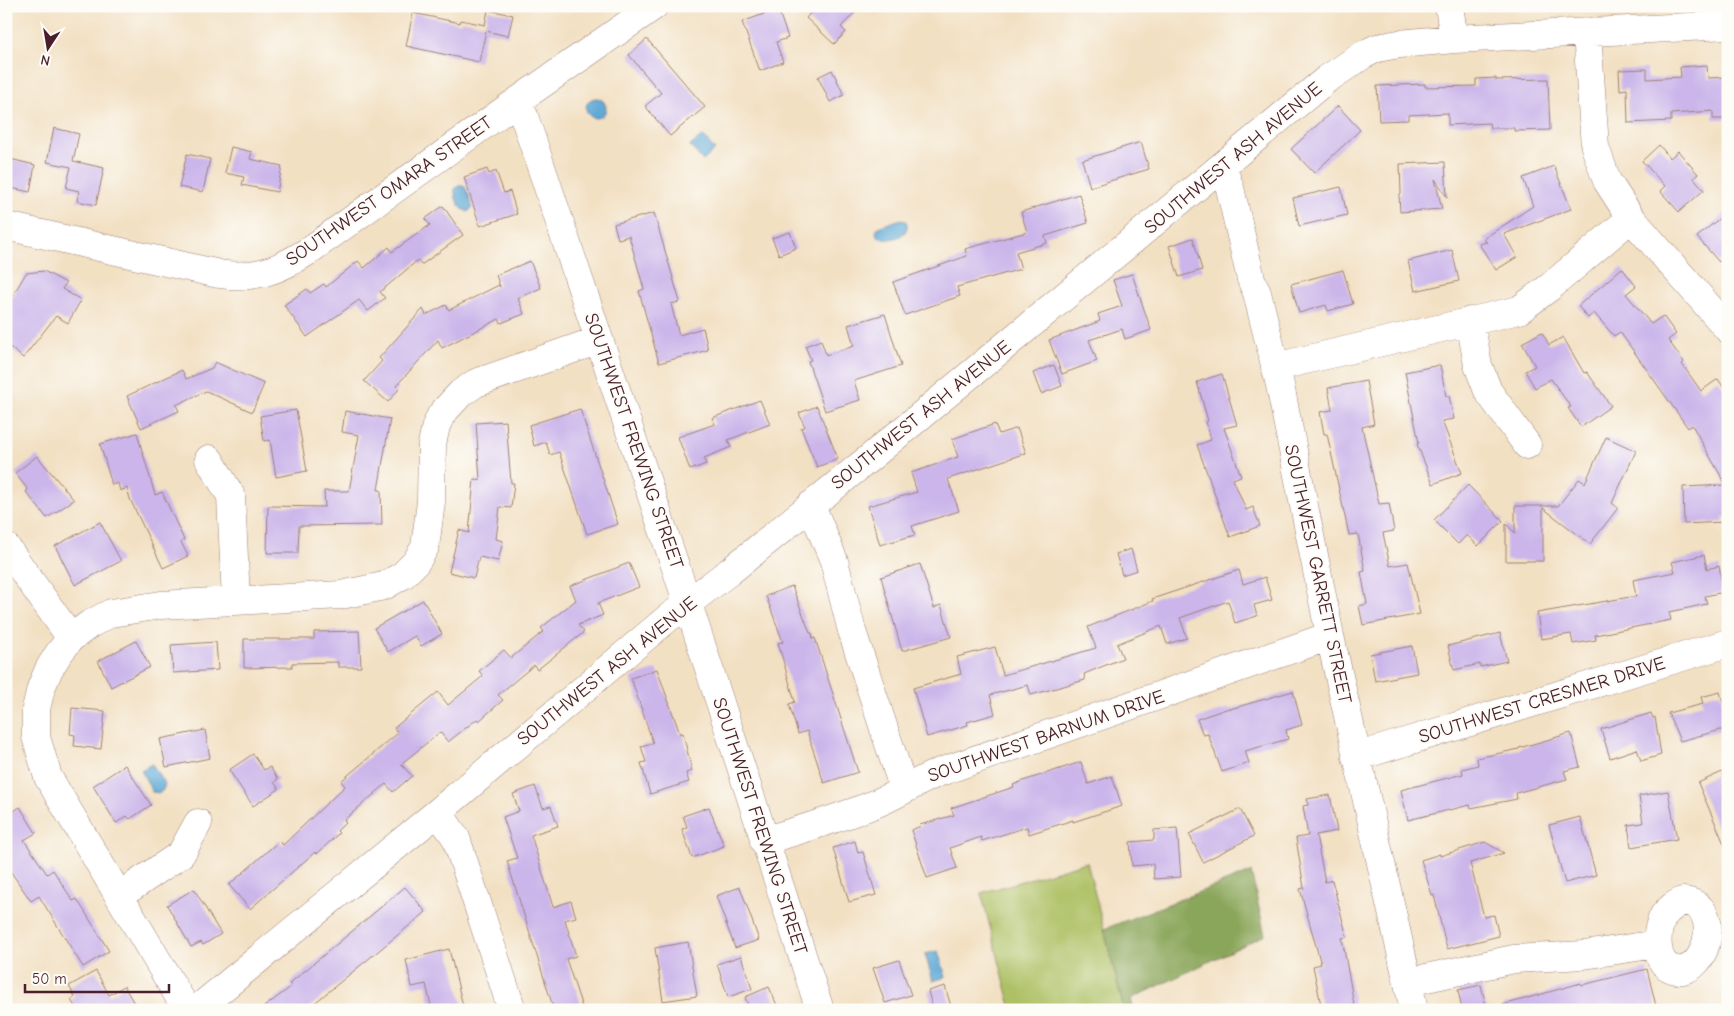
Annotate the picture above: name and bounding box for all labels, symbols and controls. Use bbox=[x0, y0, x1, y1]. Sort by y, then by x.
north arrow bbox=[22, 22, 72, 72]
text: N bbox=[39, 51, 52, 69]
street label: SOUTHWEST ASH AVENUE bbox=[1140, 77, 1326, 239]
street label: SOUTHWEST OMARA STREET bbox=[282, 111, 496, 271]
street label: SOUTHWEST FREWING STREET bbox=[580, 310, 688, 572]
street label: SOUTHWEST ASH AVENUE bbox=[827, 336, 1015, 494]
street label: SOUTHWEST GARRETT STREET bbox=[1280, 443, 1356, 706]
street label: SOUTHWEST ASH AVENUE bbox=[513, 592, 701, 750]
street label: SOUTHWEST CRESMER DRIVE bbox=[1416, 652, 1668, 748]
street label: SOUTHWEST BARNUM DRIVE bbox=[925, 685, 1167, 787]
street label: SOUTHWEST FREWING STREET bbox=[708, 695, 812, 957]
scale bar bbox=[25, 961, 169, 993]
text: 50 m bbox=[32, 970, 67, 988]

